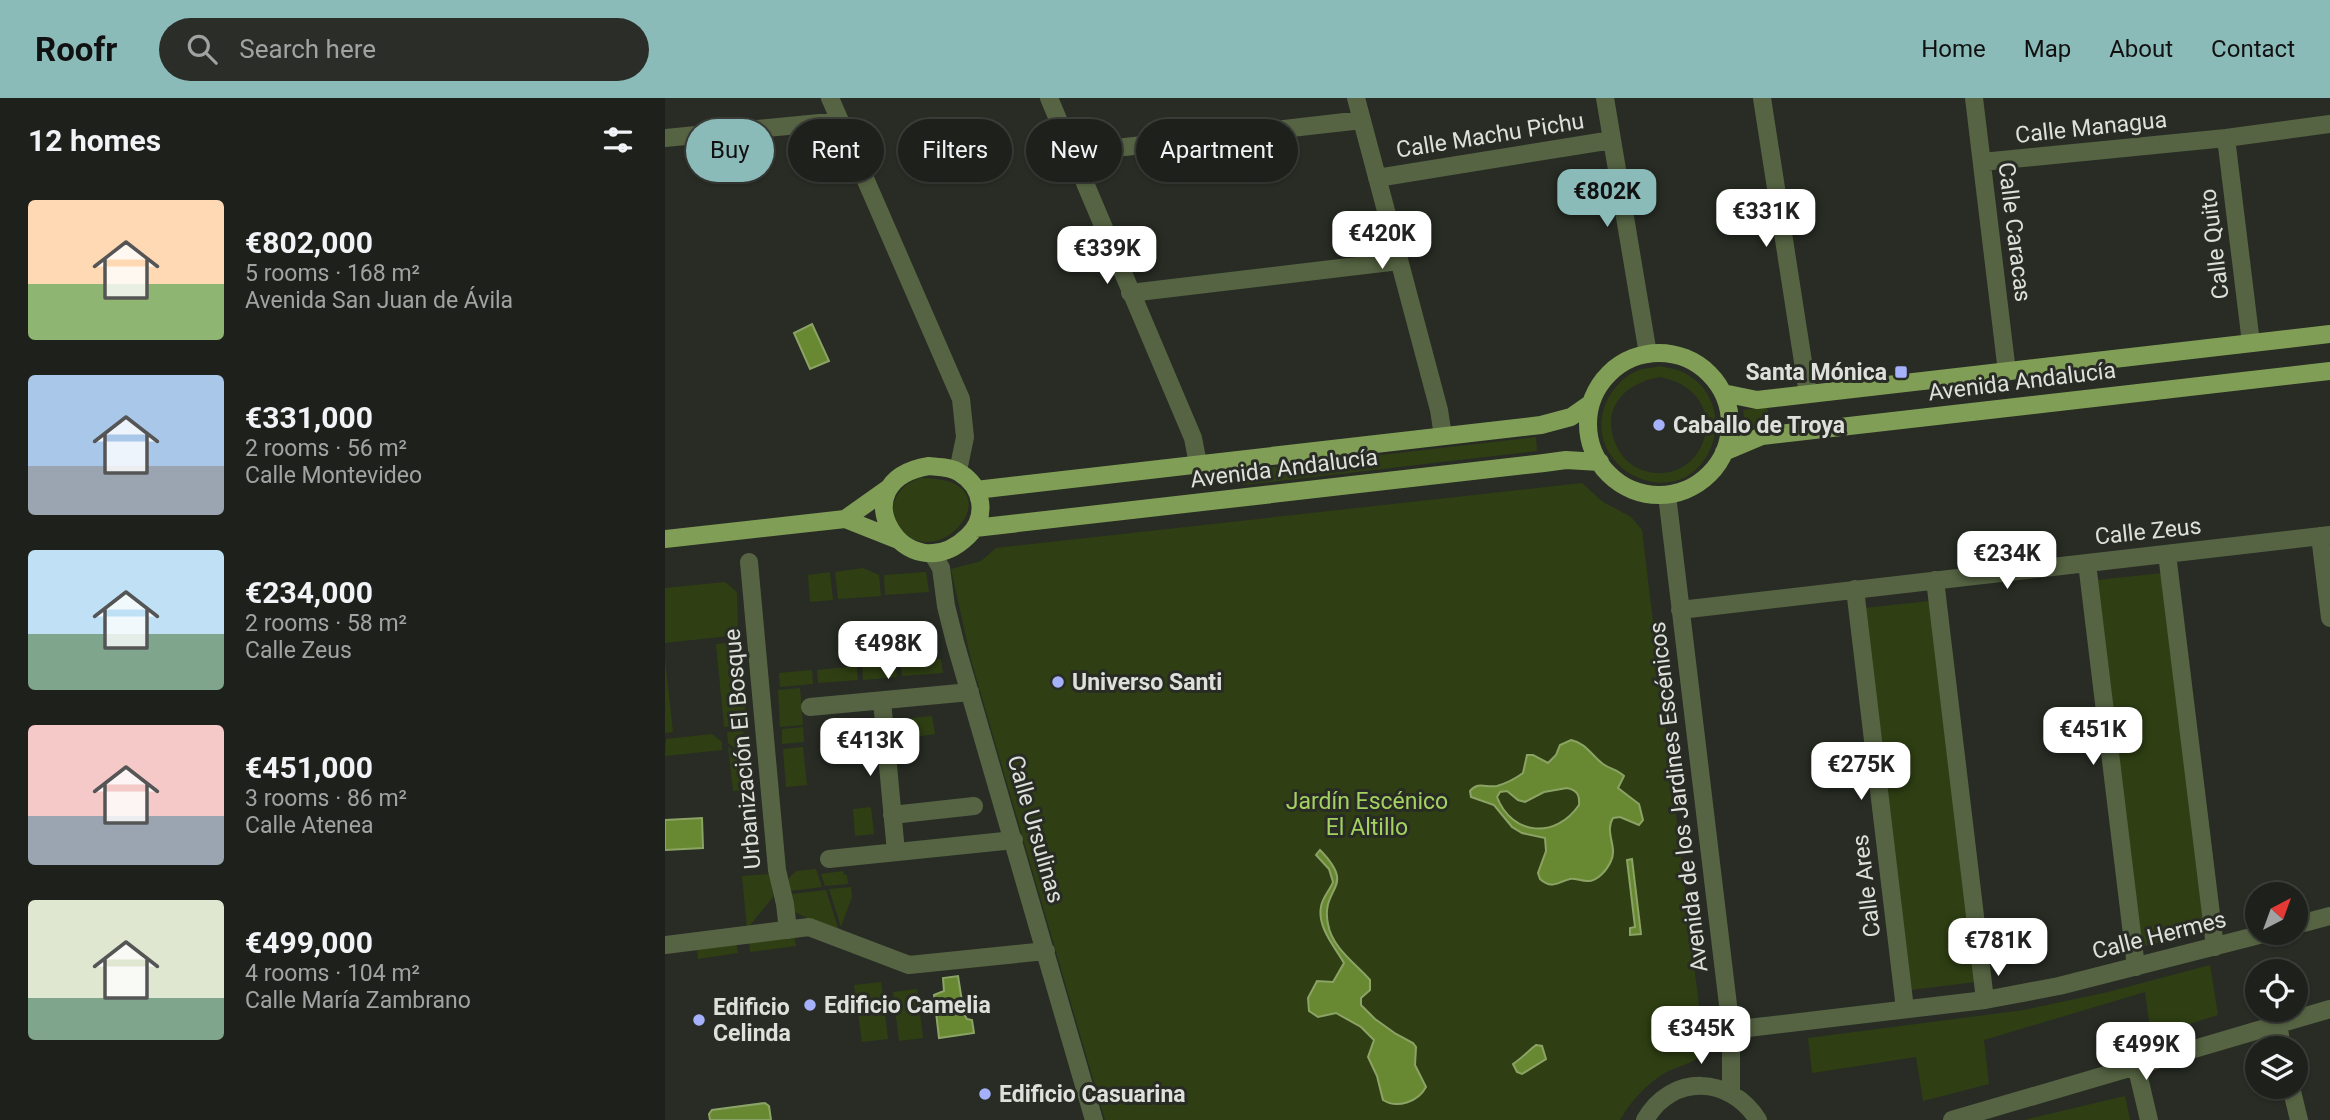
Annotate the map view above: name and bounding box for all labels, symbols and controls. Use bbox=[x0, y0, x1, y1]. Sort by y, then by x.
search box bbox=[159, 18, 649, 81]
text: Roofr bbox=[35, 30, 117, 69]
icon: search bbox=[183, 30, 221, 68]
text: Search here bbox=[239, 34, 376, 64]
text: Home bbox=[1921, 35, 1986, 63]
text: Map bbox=[2024, 35, 2071, 63]
text: About bbox=[2109, 35, 2173, 63]
text: Contact bbox=[2211, 35, 2295, 63]
street label: Calle Managua bbox=[2014, 106, 2168, 149]
street label: Calle Machu Pichu bbox=[1394, 107, 1586, 164]
chip: Buy bbox=[686, 119, 774, 182]
chip: Rent bbox=[788, 119, 884, 182]
chip: Filters bbox=[898, 119, 1012, 182]
chip: New bbox=[1026, 119, 1122, 182]
chip: Apartment bbox=[1136, 119, 1298, 182]
icon: filters bbox=[599, 121, 637, 159]
text: 12 homes bbox=[28, 123, 161, 158]
street label: Calle Caracas bbox=[1993, 161, 2036, 303]
pin: €802K bbox=[1558, 170, 1656, 229]
text: €802K bbox=[1573, 178, 1641, 205]
street label: Calle Quito bbox=[2194, 187, 2235, 301]
pin: €331K bbox=[1717, 190, 1815, 249]
text: €331K bbox=[1732, 198, 1800, 225]
pin: €420K bbox=[1333, 212, 1431, 271]
text: €420K bbox=[1348, 220, 1416, 247]
text: €802,000 bbox=[245, 225, 373, 260]
pin: €339K bbox=[1058, 226, 1156, 286]
icon: home bbox=[84, 228, 168, 312]
text: €339K bbox=[1073, 235, 1141, 262]
text: 5 rooms · 168 m² bbox=[245, 260, 420, 287]
text: Avenida San Juan de Ávila bbox=[245, 287, 513, 314]
street label: Avenida Andalucía bbox=[1927, 357, 2117, 406]
place label: Santa Mónica bbox=[1745, 359, 1887, 386]
marker: Santa Mónica bbox=[1893, 364, 1909, 380]
text: €331,000 bbox=[245, 400, 373, 435]
icon: home bbox=[84, 403, 168, 487]
place label: Caballo de Troya bbox=[1673, 412, 1845, 439]
marker: Caballo de Troya bbox=[1651, 417, 1667, 433]
text: 2 rooms · 56 m² bbox=[245, 435, 407, 462]
street label: Avenida Andalucía bbox=[1189, 444, 1379, 493]
text: Calle Montevideo bbox=[245, 462, 422, 489]
street label: Calle Zeus bbox=[2094, 512, 2203, 551]
pin: €234K bbox=[1958, 532, 2056, 591]
text: €234K bbox=[1973, 540, 2041, 567]
text: €234,000 bbox=[245, 575, 373, 610]
icon: home bbox=[84, 578, 168, 662]
text: 2 rooms · 58 m² bbox=[245, 610, 407, 637]
street label: Avenida de los Jardines Escénicos bbox=[1644, 620, 1713, 974]
pin: €498K bbox=[839, 622, 937, 681]
street label: Urbanización El Bosque bbox=[719, 628, 766, 870]
text: €498K bbox=[854, 630, 922, 657]
text: Calle Zeus bbox=[245, 637, 352, 664]
place label: Universo Santi bbox=[1072, 669, 1222, 696]
marker: Universo Santi bbox=[1050, 674, 1066, 690]
pin: €451K bbox=[2044, 708, 2142, 767]
text: €451K bbox=[2059, 716, 2127, 743]
pin: €413K bbox=[821, 718, 919, 778]
text: €413K bbox=[836, 727, 904, 754]
pin: €275K bbox=[1812, 742, 1910, 802]
text: €451,000 bbox=[245, 750, 373, 785]
text: €275K bbox=[1827, 751, 1895, 778]
street label: Calle Ursulinas bbox=[1002, 752, 1069, 906]
icon: home bbox=[84, 753, 168, 837]
text: 3 rooms · 86 m² bbox=[245, 785, 407, 812]
park label: Jardín Escénico El Altillo bbox=[1286, 788, 1448, 841]
text: Calle Atenea bbox=[245, 812, 374, 839]
street label: Calle Ares bbox=[1847, 833, 1886, 939]
north arrow bbox=[2245, 882, 2308, 945]
map controls bbox=[2245, 882, 2308, 1099]
street label: Calle Hermes bbox=[2089, 906, 2229, 965]
pin: €781K bbox=[1949, 918, 2047, 978]
text: €499,000 bbox=[245, 925, 373, 960]
text: €781K bbox=[1964, 927, 2032, 954]
icon: home bbox=[84, 928, 168, 1012]
button: locate bbox=[2245, 959, 2308, 1022]
text: 4 rooms · 104 m² bbox=[245, 960, 420, 987]
text: Calle María Zambrano bbox=[245, 987, 471, 1014]
place label: Edificio Camelia bbox=[824, 992, 991, 1019]
place label: Edificio Celinda bbox=[713, 994, 791, 1047]
marker: Edificio Camelia bbox=[802, 997, 818, 1013]
pin: €345K bbox=[1652, 1006, 1750, 1066]
marker: Edificio Celinda bbox=[691, 1012, 707, 1028]
text: €345K bbox=[1667, 1015, 1735, 1042]
pin: €499K bbox=[2097, 1023, 2195, 1082]
text: €499K bbox=[2112, 1031, 2180, 1058]
button: layers bbox=[2245, 1036, 2308, 1099]
place label: Edificio Casuarina bbox=[999, 1081, 1186, 1108]
marker: Edificio Casuarina bbox=[977, 1086, 993, 1102]

